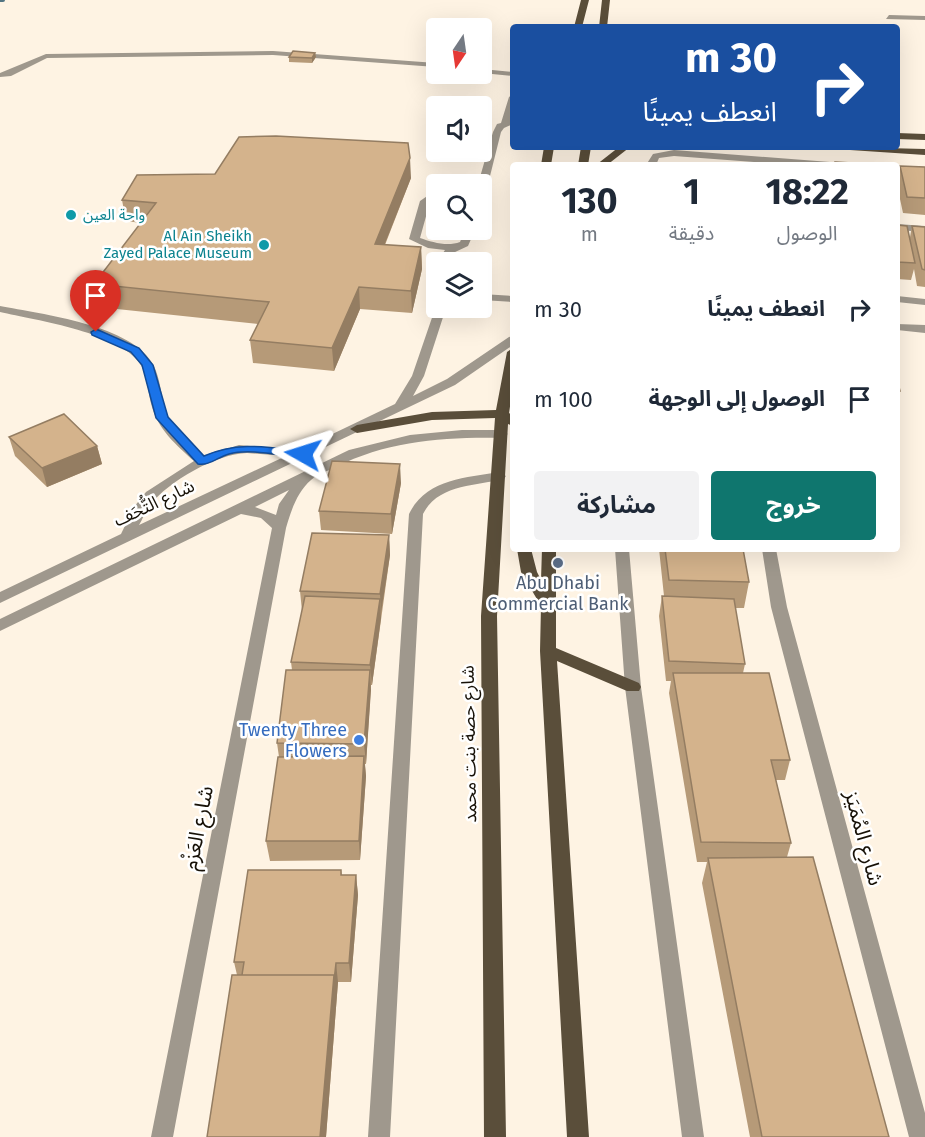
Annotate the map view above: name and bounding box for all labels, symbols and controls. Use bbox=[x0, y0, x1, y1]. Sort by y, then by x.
north arrow bbox=[426, 18, 492, 84]
map controls bbox=[426, 18, 492, 318]
text: 30 m bbox=[685, 33, 777, 83]
icon: right bbox=[798, 48, 876, 126]
button: sound bbox=[426, 96, 492, 162]
text: انعطف يمينًا bbox=[642, 96, 777, 128]
text: 1 bbox=[683, 170, 700, 214]
text: 18:22 bbox=[765, 170, 849, 214]
button: search bbox=[426, 174, 492, 240]
text: 130 bbox=[561, 179, 618, 223]
place label: واحة العين bbox=[83, 206, 145, 224]
marker: واحة العين bbox=[64, 208, 78, 222]
text: دقيقة bbox=[669, 221, 714, 245]
text: الوصول bbox=[777, 221, 838, 245]
text: m bbox=[581, 222, 598, 246]
place label: Al Ain Sheikh Zayed Palace Museum bbox=[103, 227, 252, 262]
marker: Al Ain Sheikh Zayed Palace Museum bbox=[257, 238, 271, 252]
button: layers bbox=[426, 252, 492, 318]
pin bbox=[70, 270, 121, 332]
icon: arrive bbox=[79, 279, 112, 312]
icon: right bbox=[843, 293, 876, 326]
text: انعطف يمينًا bbox=[707, 295, 825, 322]
text: 30 m bbox=[534, 296, 582, 323]
icon: arrive bbox=[843, 383, 876, 416]
text: الوصول إلى الوجهة bbox=[648, 385, 825, 412]
text: 100 m bbox=[534, 386, 593, 413]
position arrow bbox=[271, 422, 335, 486]
button: مشاركة bbox=[534, 471, 699, 540]
button: خروج bbox=[711, 471, 876, 540]
street label: شارع التُّحَف bbox=[109, 473, 199, 534]
marker: Abu Dhabi Commercial Bank bbox=[551, 556, 565, 570]
place label: Abu Dhabi Commercial Bank bbox=[487, 572, 629, 615]
street label: شارع حصة بنت محمد bbox=[457, 665, 484, 823]
place label: Twenty Three Flowers bbox=[239, 719, 347, 762]
marker: Twenty Three Flowers bbox=[352, 733, 366, 747]
street label: شارع العَزْم bbox=[177, 784, 222, 873]
street label: شارع المُمَيَز bbox=[837, 787, 889, 889]

